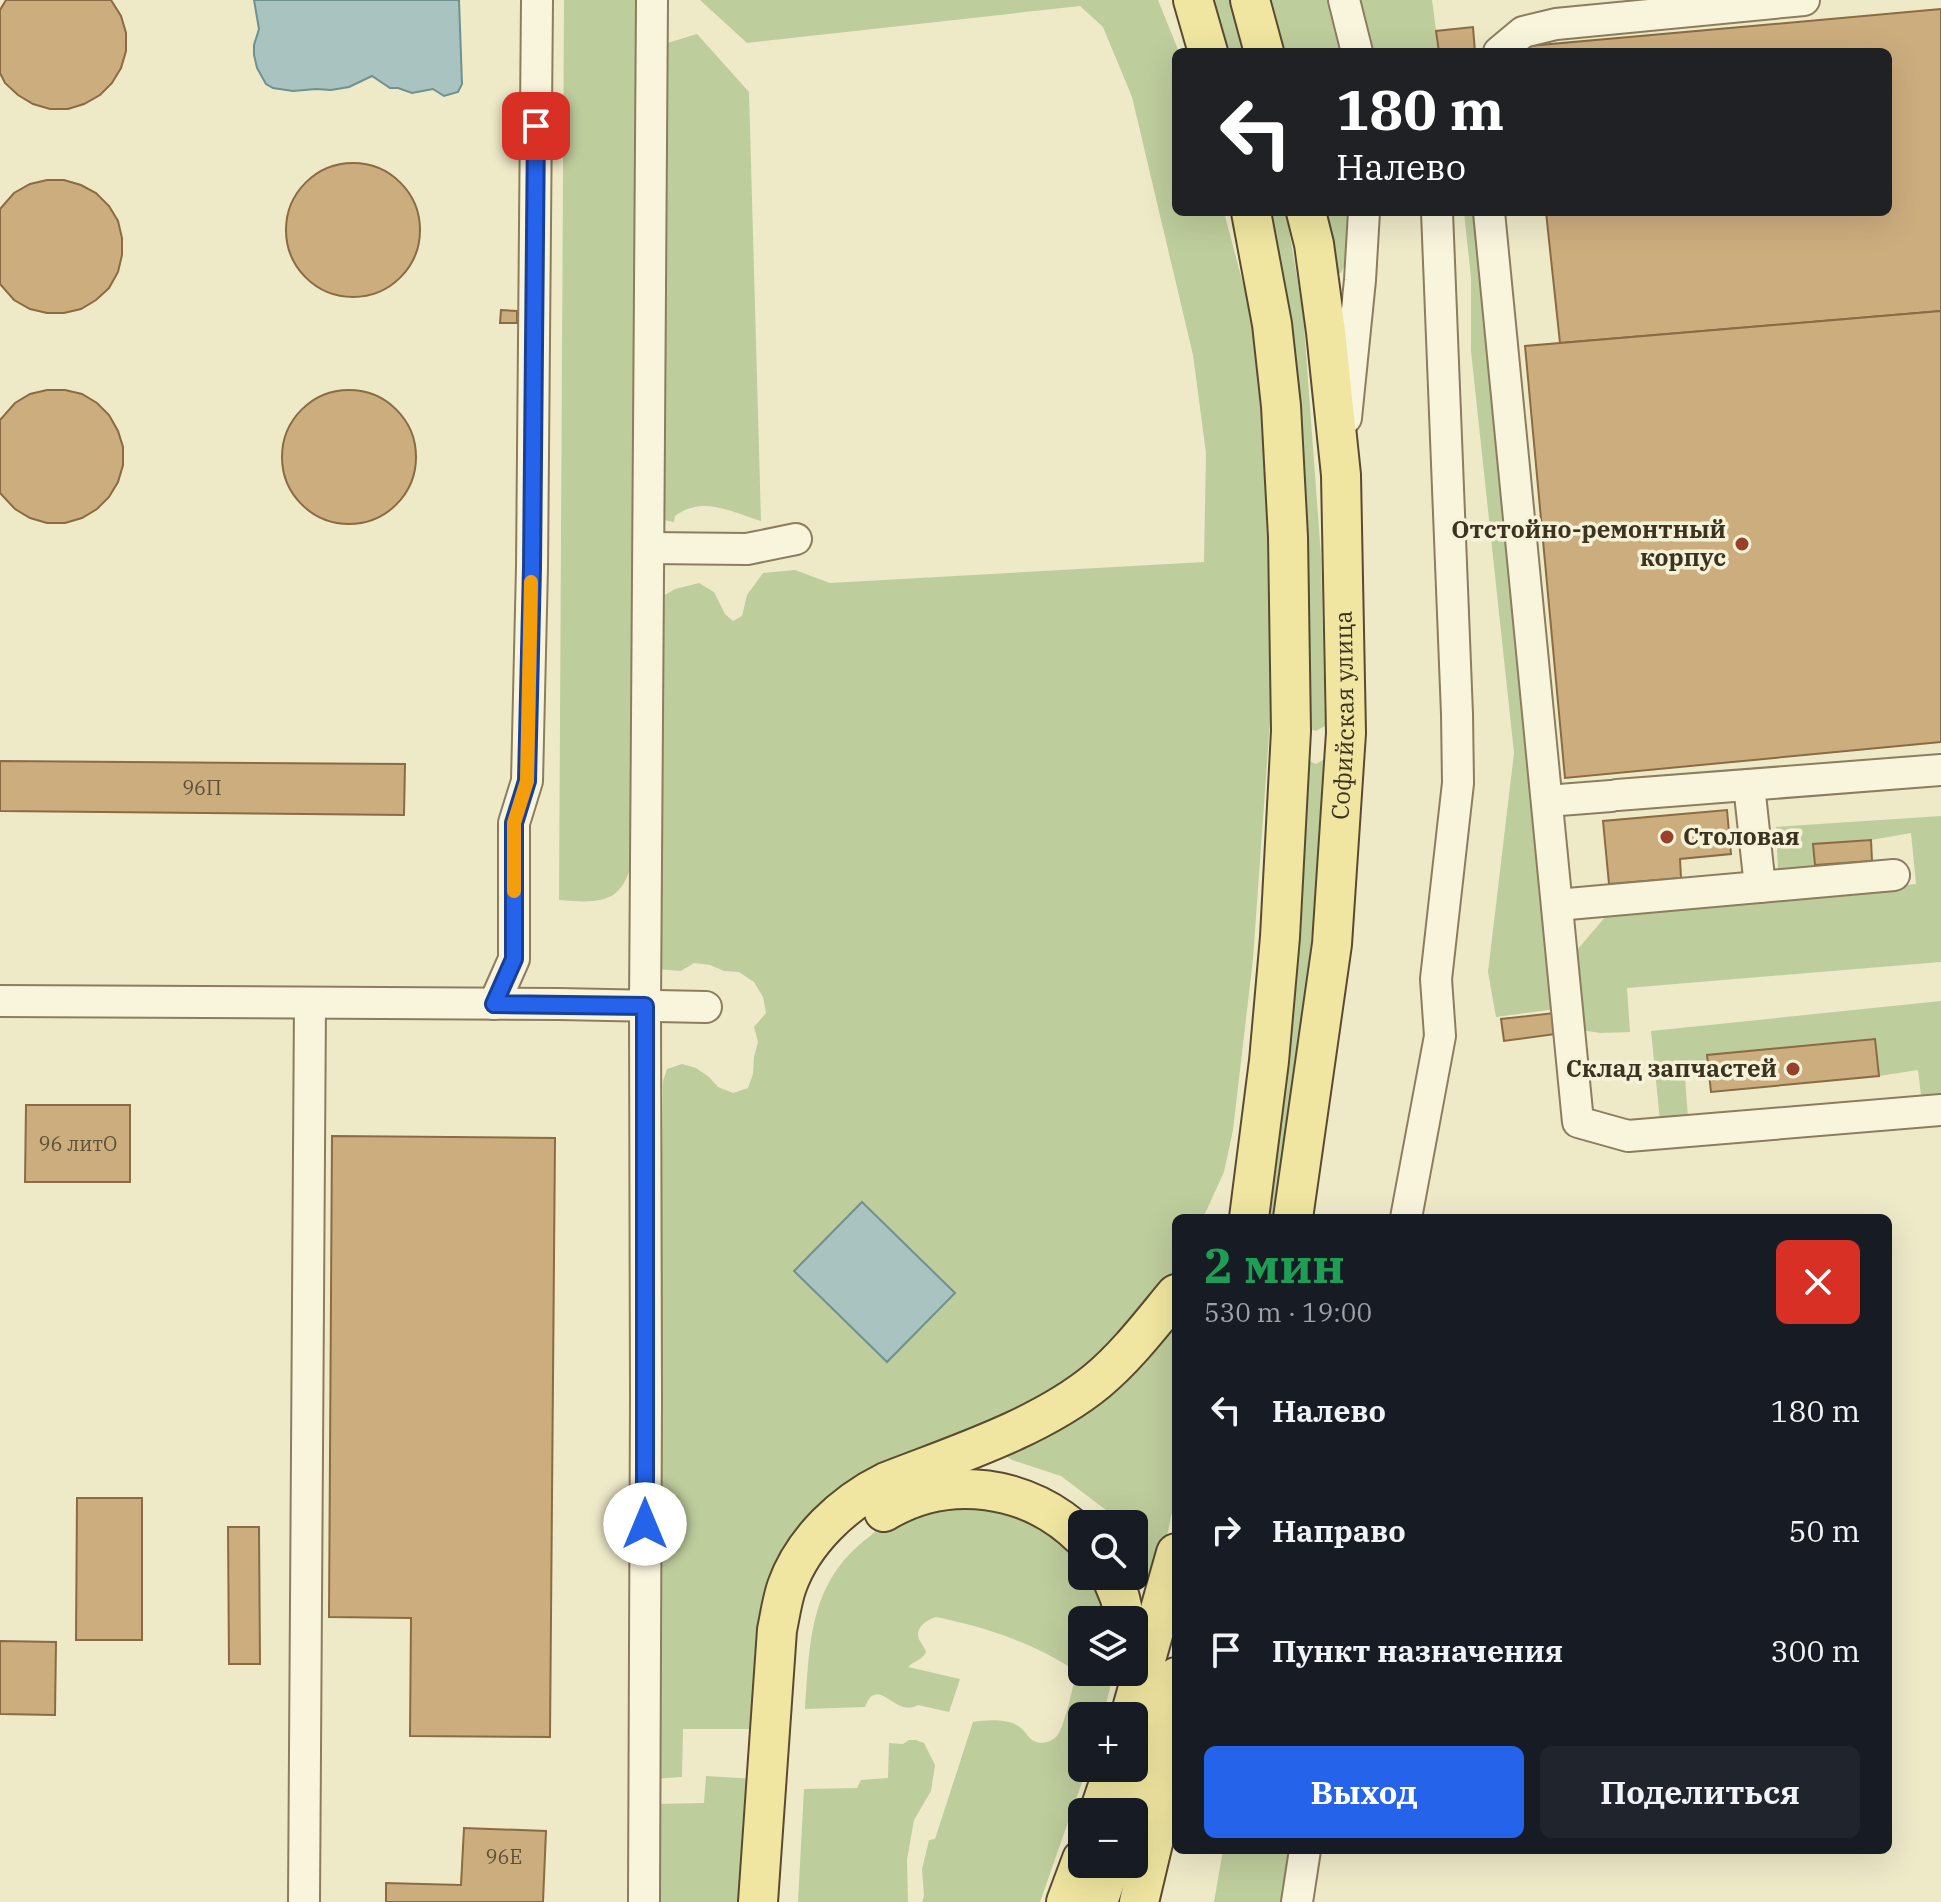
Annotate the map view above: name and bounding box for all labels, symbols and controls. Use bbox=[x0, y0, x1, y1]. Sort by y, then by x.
text: 180 m bbox=[1336, 73, 1504, 145]
icon: left bbox=[1204, 80, 1308, 184]
pin bbox=[502, 92, 570, 160]
icon: arrive bbox=[514, 104, 558, 148]
text: Налево bbox=[1336, 143, 1466, 190]
place label: Отстойно-ремонтный корпус bbox=[1451, 513, 1726, 573]
marker: Отстойно-ремонтный корпус bbox=[1733, 535, 1751, 553]
street label: Софийская улица bbox=[1323, 610, 1361, 821]
house number: 96П bbox=[182, 774, 222, 801]
place label: Столовая bbox=[1683, 820, 1800, 852]
marker: Столовая bbox=[1658, 828, 1676, 846]
place label: Склад запчастей bbox=[1566, 1052, 1777, 1084]
marker: Склад запчастей bbox=[1784, 1060, 1802, 1078]
house number: 96 литО bbox=[39, 1130, 117, 1157]
text: 2 мин bbox=[1204, 1234, 1345, 1296]
button: close bbox=[1776, 1240, 1860, 1324]
text: 530 m · 19:00 bbox=[1204, 1295, 1372, 1329]
icon: left bbox=[1204, 1388, 1248, 1432]
text: Налево bbox=[1272, 1391, 1386, 1430]
text: 180 m bbox=[1770, 1391, 1860, 1430]
position arrow bbox=[603, 1482, 687, 1566]
icon: right bbox=[1204, 1508, 1248, 1552]
map controls bbox=[1068, 1510, 1148, 1878]
button: search bbox=[1068, 1510, 1148, 1590]
text: Направо bbox=[1272, 1511, 1406, 1550]
text: 50 m bbox=[1788, 1511, 1860, 1550]
button: layers bbox=[1068, 1606, 1148, 1686]
icon: arrive bbox=[1204, 1628, 1248, 1672]
text: Пункт назначения bbox=[1272, 1631, 1563, 1670]
text: 300 m bbox=[1770, 1631, 1860, 1670]
button: + bbox=[1068, 1702, 1148, 1782]
button: Выход bbox=[1204, 1746, 1524, 1838]
button: Поделиться bbox=[1540, 1746, 1860, 1838]
button: − bbox=[1068, 1798, 1148, 1878]
house number: 96Е bbox=[486, 1843, 522, 1870]

